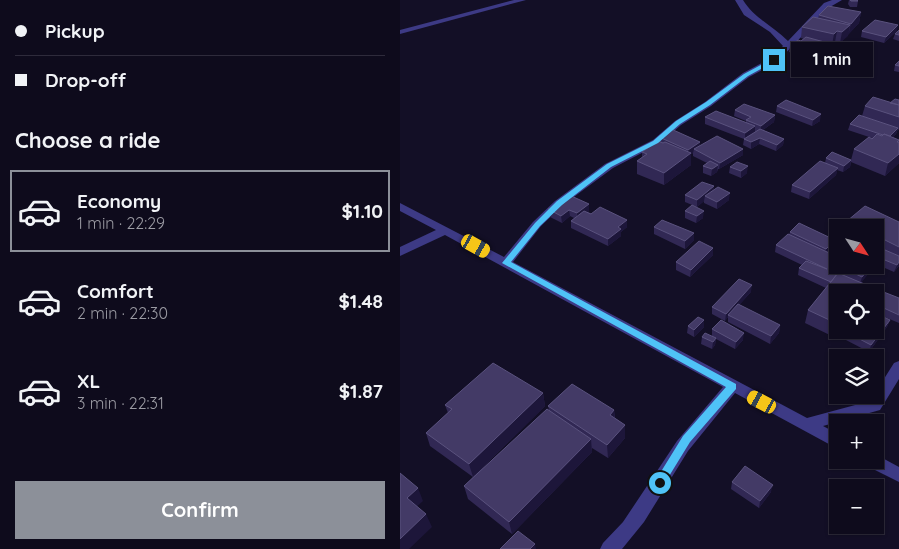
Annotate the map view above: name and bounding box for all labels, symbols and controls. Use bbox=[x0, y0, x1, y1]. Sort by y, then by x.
text: Pickup bbox=[45, 19, 105, 43]
callout: 1 min bbox=[792, 42, 874, 78]
route end bbox=[763, 49, 785, 71]
text: 1 min bbox=[813, 49, 851, 69]
text: Drop-off bbox=[45, 68, 126, 92]
text: Choose a ride bbox=[15, 126, 160, 154]
icon: car bbox=[17, 189, 62, 234]
text: Economy bbox=[77, 189, 161, 213]
text: $1.10 bbox=[341, 199, 383, 223]
text: 1 min · 22:29 bbox=[77, 213, 165, 233]
north arrow bbox=[829, 219, 884, 274]
map controls bbox=[829, 219, 884, 534]
car bbox=[459, 232, 492, 260]
icon: car bbox=[17, 279, 62, 324]
text: Comfort bbox=[77, 279, 154, 303]
button: locate bbox=[829, 284, 884, 339]
text: $1.48 bbox=[339, 289, 383, 313]
text: 2 min · 22:30 bbox=[77, 303, 168, 323]
button: layers bbox=[829, 349, 884, 404]
icon: car bbox=[17, 369, 62, 414]
text: XL bbox=[77, 369, 100, 393]
text: $1.87 bbox=[339, 379, 383, 403]
car bbox=[745, 388, 778, 416]
text: 3 min · 22:31 bbox=[77, 393, 164, 413]
button: + bbox=[829, 414, 884, 469]
route start bbox=[649, 472, 671, 494]
button: − bbox=[829, 479, 884, 534]
button: Confirm bbox=[15, 481, 385, 539]

